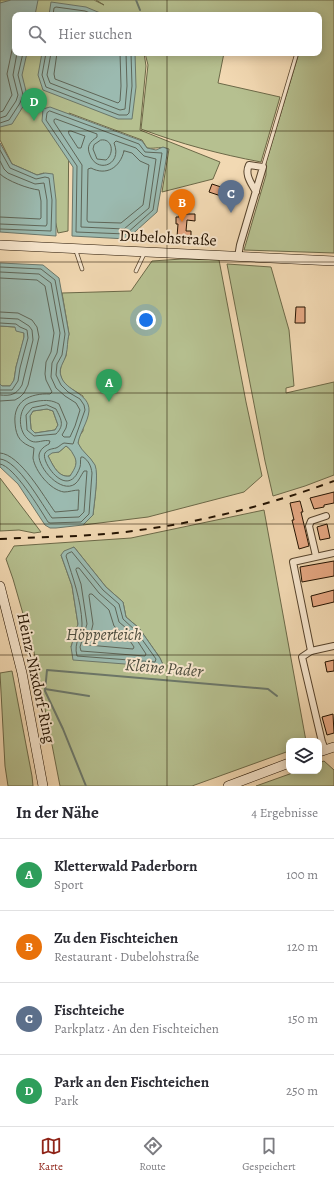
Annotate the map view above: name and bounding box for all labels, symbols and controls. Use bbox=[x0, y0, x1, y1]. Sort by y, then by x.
search box bbox=[12, 12, 322, 56]
icon: search bbox=[26, 23, 48, 45]
text: Hier suchen bbox=[58, 24, 132, 44]
pin: D bbox=[21, 88, 47, 121]
pin: C bbox=[218, 180, 244, 213]
pin: B bbox=[169, 189, 195, 222]
street label: Dubelohstraße bbox=[119, 224, 217, 252]
your location bbox=[136, 310, 156, 330]
pin: A bbox=[96, 369, 122, 402]
street label: Heinz-Nixdorf-Ring bbox=[11, 611, 61, 745]
water label: Höpperteich bbox=[66, 623, 142, 646]
water label: Kleine Pader bbox=[124, 653, 205, 683]
map controls bbox=[286, 738, 322, 774]
button: layers bbox=[286, 738, 322, 774]
text: In der Nähe bbox=[16, 801, 99, 824]
text: 4 Ergebnisse bbox=[251, 804, 318, 821]
text: Kletterwald Paderborn bbox=[54, 856, 197, 876]
text: A bbox=[25, 866, 33, 883]
text: 100 m bbox=[286, 866, 318, 883]
text: Sport bbox=[54, 876, 84, 893]
text: Zu den Fischteichen bbox=[54, 928, 178, 948]
text: B bbox=[25, 938, 33, 955]
text: 120 m bbox=[287, 938, 318, 955]
text: Restaurant · Dubelohstraße bbox=[54, 948, 199, 965]
text: Fischteiche bbox=[54, 1000, 124, 1020]
text: C bbox=[25, 1010, 33, 1027]
text: 150 m bbox=[288, 1010, 318, 1027]
text: Parkplatz · An den Fischteichen bbox=[54, 1020, 219, 1037]
text: Park an den Fischteichen bbox=[54, 1072, 209, 1092]
text: D bbox=[24, 1082, 34, 1099]
text: 250 m bbox=[286, 1082, 318, 1099]
text: Park bbox=[54, 1092, 78, 1109]
tab: Karte bbox=[38, 1135, 63, 1174]
tab: Route bbox=[139, 1135, 166, 1174]
tab: Gespeichert bbox=[242, 1135, 296, 1174]

